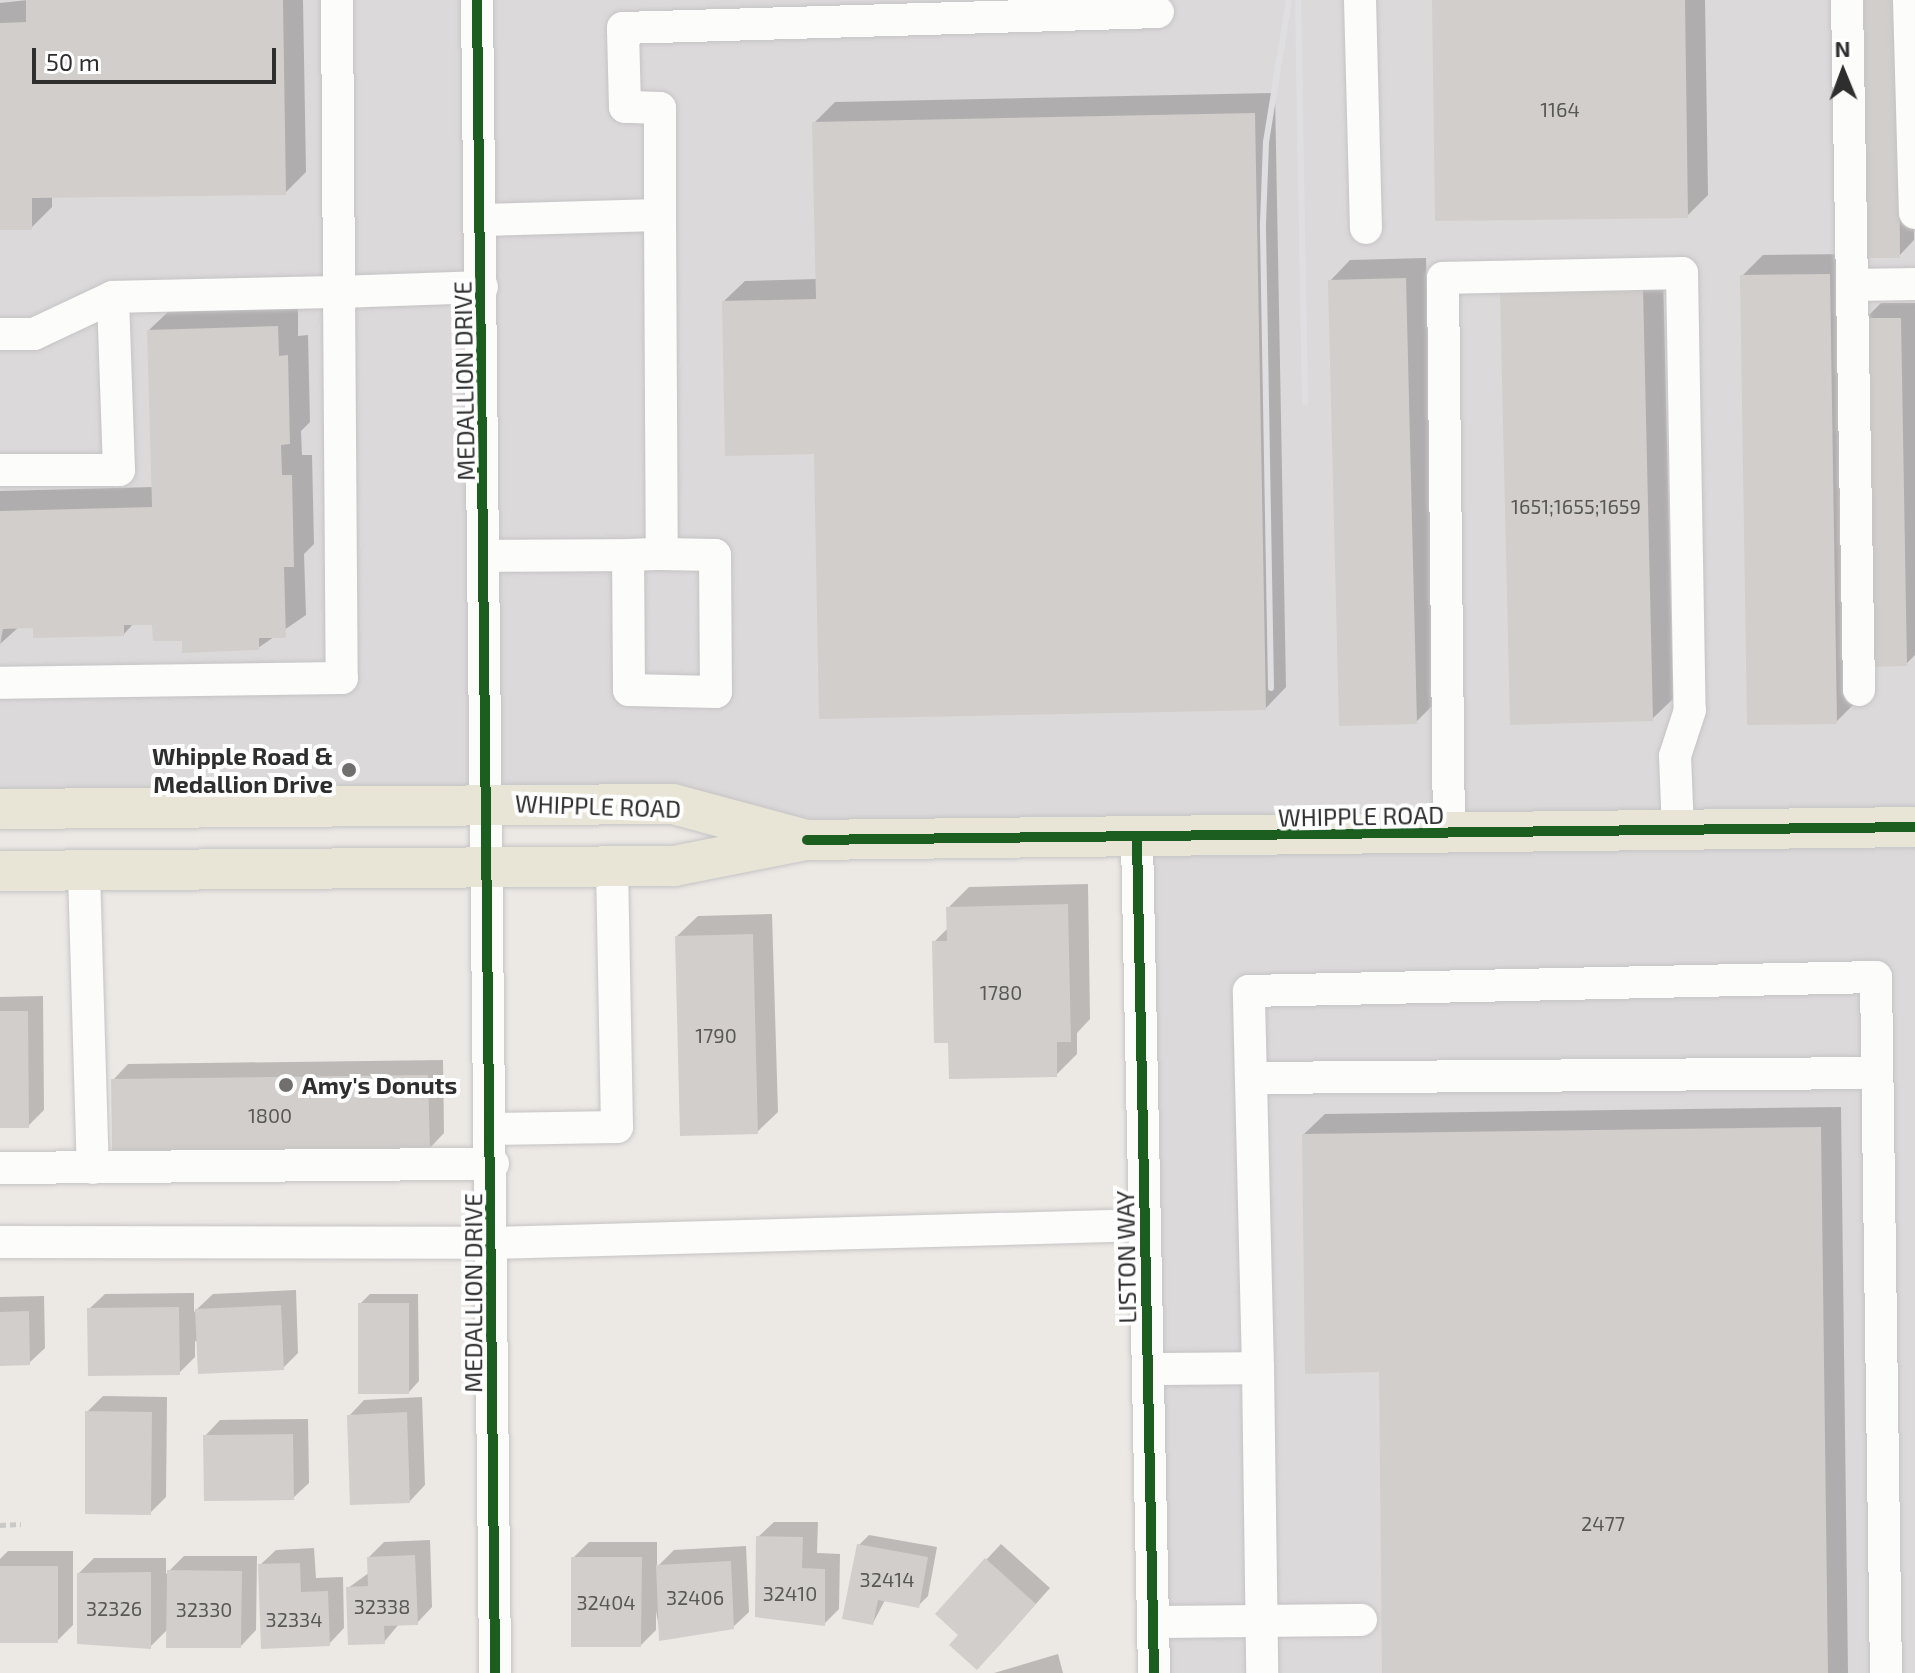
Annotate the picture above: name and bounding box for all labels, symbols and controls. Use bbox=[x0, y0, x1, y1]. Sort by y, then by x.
scale bar bbox=[36, 32, 280, 82]
north arrow bbox=[1803, 32, 1883, 112]
text: N bbox=[1834, 35, 1851, 61]
text: 50 m bbox=[46, 47, 100, 76]
house number: 1164 bbox=[1540, 97, 1580, 121]
street label: MEDALLION DRIVE bbox=[448, 281, 480, 481]
house number: 1651;1655;1659 bbox=[1511, 494, 1641, 518]
place label: Whipple Road & Medallion Drive bbox=[152, 742, 333, 798]
marker: Whipple Road & Medallion Drive bbox=[340, 761, 358, 779]
street label: WHIPPLE ROAD bbox=[514, 789, 682, 823]
street label: WHIPPLE ROAD bbox=[1278, 800, 1444, 832]
house number: 1780 bbox=[980, 980, 1022, 1004]
house number: 1790 bbox=[695, 1023, 737, 1047]
place label: Amy's Donuts bbox=[302, 1071, 457, 1099]
marker: Amy's Donuts bbox=[277, 1076, 295, 1094]
house number: 1800 bbox=[248, 1103, 292, 1127]
street label: LISTON WAY bbox=[1110, 1190, 1142, 1324]
street label: MEDALLION DRIVE bbox=[459, 1193, 487, 1393]
house number: 2477 bbox=[1581, 1511, 1625, 1535]
house number: 32414 bbox=[860, 1567, 914, 1591]
house number: 32410 bbox=[763, 1581, 817, 1605]
house number: 32406 bbox=[666, 1585, 724, 1609]
house number: 32404 bbox=[576, 1590, 636, 1614]
house number: 32338 bbox=[354, 1594, 410, 1618]
house number: 32326 bbox=[86, 1596, 142, 1620]
house number: 32330 bbox=[176, 1597, 232, 1621]
house number: 32334 bbox=[266, 1607, 322, 1631]

